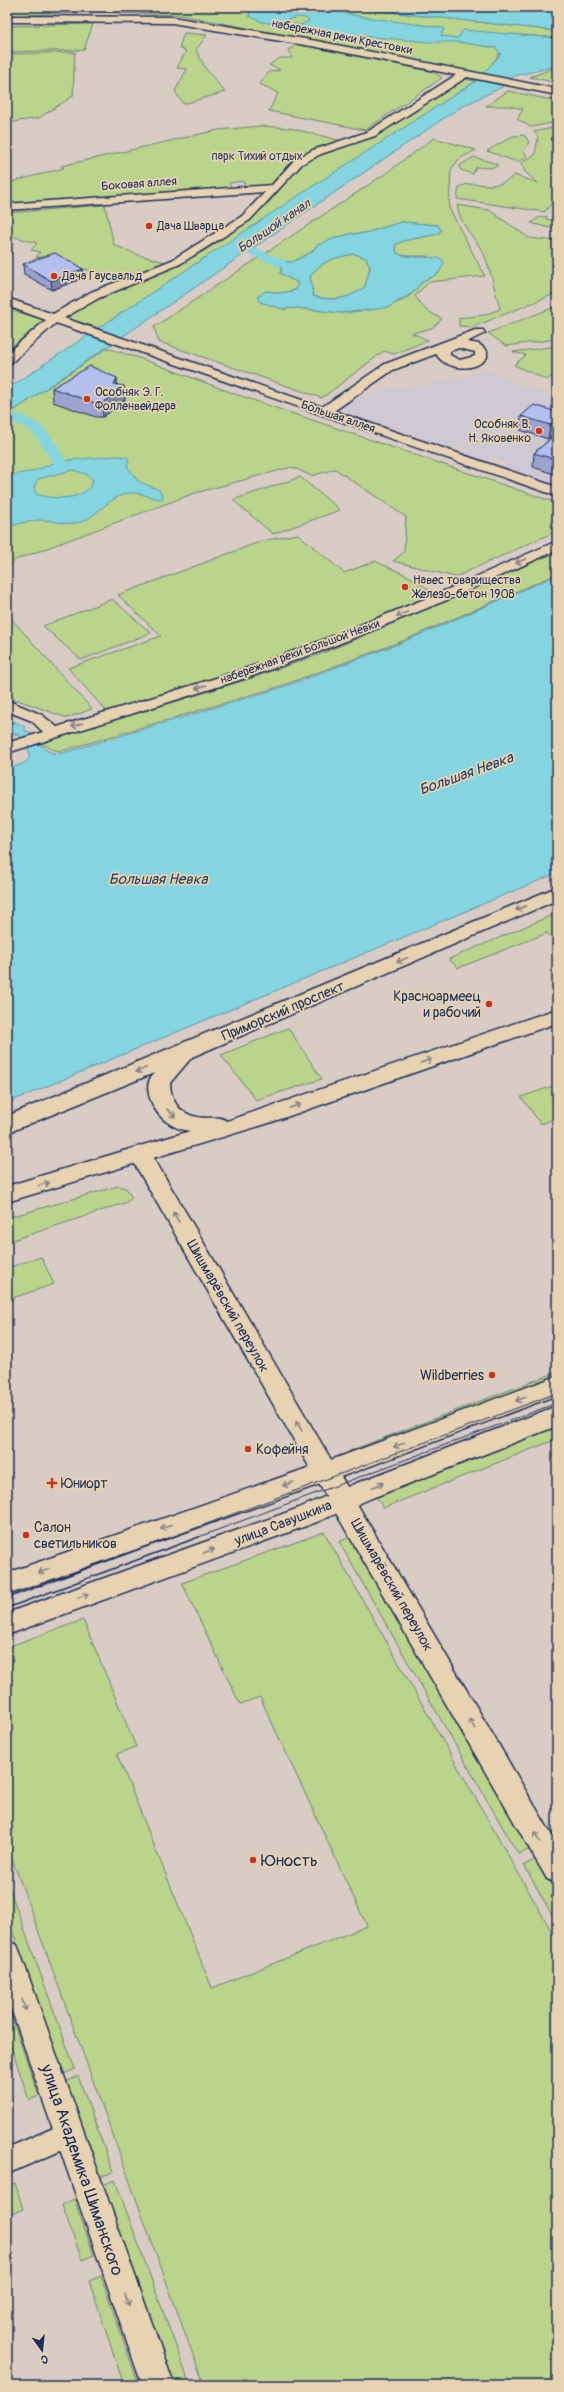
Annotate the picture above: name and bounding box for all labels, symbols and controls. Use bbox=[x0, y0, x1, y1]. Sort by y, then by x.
street label: набережная реки Крестовки bbox=[270, 16, 414, 58]
park label: парк Тихий отдых bbox=[211, 149, 303, 164]
street label: Боковая аллея bbox=[101, 174, 178, 194]
water label: Большой канал bbox=[234, 195, 315, 256]
place label: Дача Шварца bbox=[156, 219, 225, 234]
marker: Дача Шварца bbox=[144, 221, 154, 231]
place label: Дача Гаусвальд bbox=[61, 269, 143, 284]
marker: Дача Гаусвальд bbox=[49, 271, 59, 281]
place label: Особняк Э. Г. Фолленвейдера bbox=[95, 385, 176, 414]
marker: Особняк Э. Г. Фолленвейдера bbox=[82, 394, 92, 404]
street label: Большая аллея bbox=[299, 397, 377, 437]
place label: Особняк В. Н. Яковенко bbox=[468, 417, 532, 446]
marker: Особняк В. Н. Яковенко bbox=[534, 426, 544, 436]
one-way arrow bbox=[516, 558, 528, 566]
place label: Навес товарищества Железо-бетон 1908 bbox=[411, 573, 521, 602]
marker: Навес товарищества Железо-бетон 1908 bbox=[400, 582, 410, 592]
one-way arrow bbox=[397, 610, 409, 618]
street label: набережная реки Большой Невки bbox=[218, 616, 382, 688]
one-way arrow bbox=[195, 684, 208, 691]
one-way arrow bbox=[71, 722, 84, 729]
water label: Большая Невка bbox=[416, 748, 517, 800]
water label: Большая Невка bbox=[109, 870, 208, 889]
one-way arrow bbox=[516, 905, 528, 913]
one-way arrow bbox=[396, 956, 408, 964]
street label: Приморский проспект bbox=[219, 977, 347, 1045]
place label: Красноармеец и рабочий bbox=[393, 988, 481, 1021]
marker: Красноармеец и рабочий bbox=[484, 999, 494, 1009]
one-way arrow bbox=[419, 1057, 432, 1064]
one-way arrow bbox=[136, 1067, 148, 1074]
one-way arrow bbox=[288, 1102, 301, 1109]
one-way arrow bbox=[166, 1109, 176, 1118]
one-way arrow bbox=[38, 1180, 51, 1187]
one-way arrow bbox=[172, 1211, 180, 1223]
street label: Шишмарёвский переулок bbox=[183, 1237, 273, 1375]
place label: Wildberries bbox=[420, 1367, 485, 1384]
marker: Wildberries bbox=[487, 1370, 497, 1380]
one-way arrow bbox=[515, 1396, 527, 1404]
one-way arrow bbox=[294, 1420, 302, 1432]
place label: Кофейня bbox=[256, 1441, 309, 1458]
one-way arrow bbox=[393, 1441, 405, 1449]
marker: Кофейня bbox=[243, 1444, 253, 1454]
place label: Юниорт bbox=[61, 1475, 107, 1492]
marker: Юниорт bbox=[46, 1477, 58, 1489]
one-way arrow bbox=[283, 1480, 295, 1488]
one-way arrow bbox=[372, 1481, 384, 1489]
street label: улица Савушкина bbox=[231, 1497, 334, 1550]
street label: Шишмарёвский переулок bbox=[347, 1516, 437, 1654]
place label: Салон светильников bbox=[34, 1519, 117, 1552]
one-way arrow bbox=[160, 1524, 172, 1532]
marker: Салон светильников bbox=[21, 1530, 31, 1540]
one-way arrow bbox=[203, 1546, 215, 1554]
one-way arrow bbox=[37, 1568, 50, 1575]
one-way arrow bbox=[77, 1592, 89, 1600]
one-way arrow bbox=[468, 1718, 476, 1730]
one-way arrow bbox=[533, 1831, 541, 1843]
place label: Юность bbox=[261, 1850, 318, 1871]
marker: Юность bbox=[248, 1855, 258, 1865]
one-way arrow bbox=[21, 1999, 29, 2011]
street label: улица Академика Шиманского bbox=[36, 2061, 128, 2278]
one-way arrow bbox=[124, 2293, 132, 2305]
north arrow bbox=[22, 2330, 62, 2370]
text: С bbox=[39, 2352, 49, 2366]

